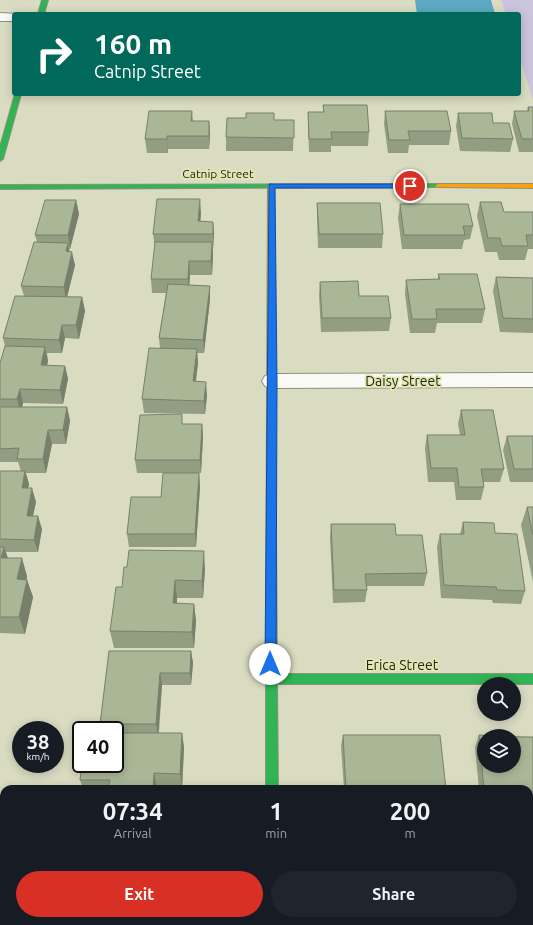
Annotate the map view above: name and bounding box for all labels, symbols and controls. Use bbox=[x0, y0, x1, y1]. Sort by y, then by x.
icon: right bbox=[28, 28, 80, 80]
text: 160 m bbox=[94, 28, 172, 59]
text: Catnip Street bbox=[94, 61, 201, 81]
street label: Catnip Street bbox=[182, 167, 254, 180]
pin bbox=[393, 169, 427, 203]
icon: arrive bbox=[399, 175, 421, 197]
street label: Daisy Street bbox=[365, 373, 441, 389]
position arrow bbox=[249, 643, 291, 685]
street label: Erica Street bbox=[366, 657, 439, 673]
map controls bbox=[477, 677, 521, 773]
button: search bbox=[477, 677, 521, 721]
speed limit sign: 40 bbox=[72, 721, 124, 773]
button: layers bbox=[477, 729, 521, 773]
text: 38 bbox=[27, 730, 49, 753]
text: km/h bbox=[26, 751, 50, 762]
text: 07:34 bbox=[103, 798, 163, 825]
text: 1 bbox=[269, 798, 283, 825]
text: 200 bbox=[390, 798, 430, 825]
text: Arrival bbox=[114, 826, 152, 840]
text: min bbox=[265, 826, 287, 840]
text: m bbox=[404, 826, 416, 840]
button: Exit bbox=[16, 871, 263, 917]
button: Share bbox=[271, 871, 517, 917]

